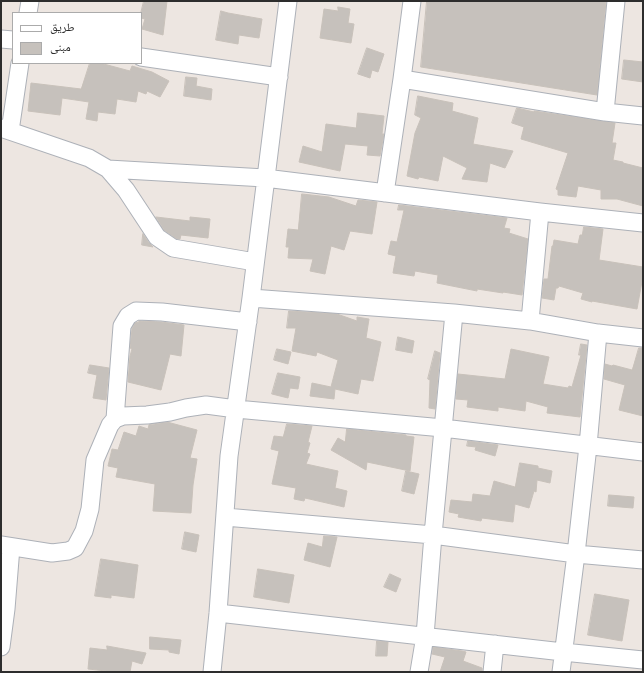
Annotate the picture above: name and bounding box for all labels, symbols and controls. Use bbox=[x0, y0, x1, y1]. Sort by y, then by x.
legend bbox=[12, 12, 142, 64]
text: طريق bbox=[50, 19, 75, 34]
text: مبنى bbox=[50, 39, 71, 54]

